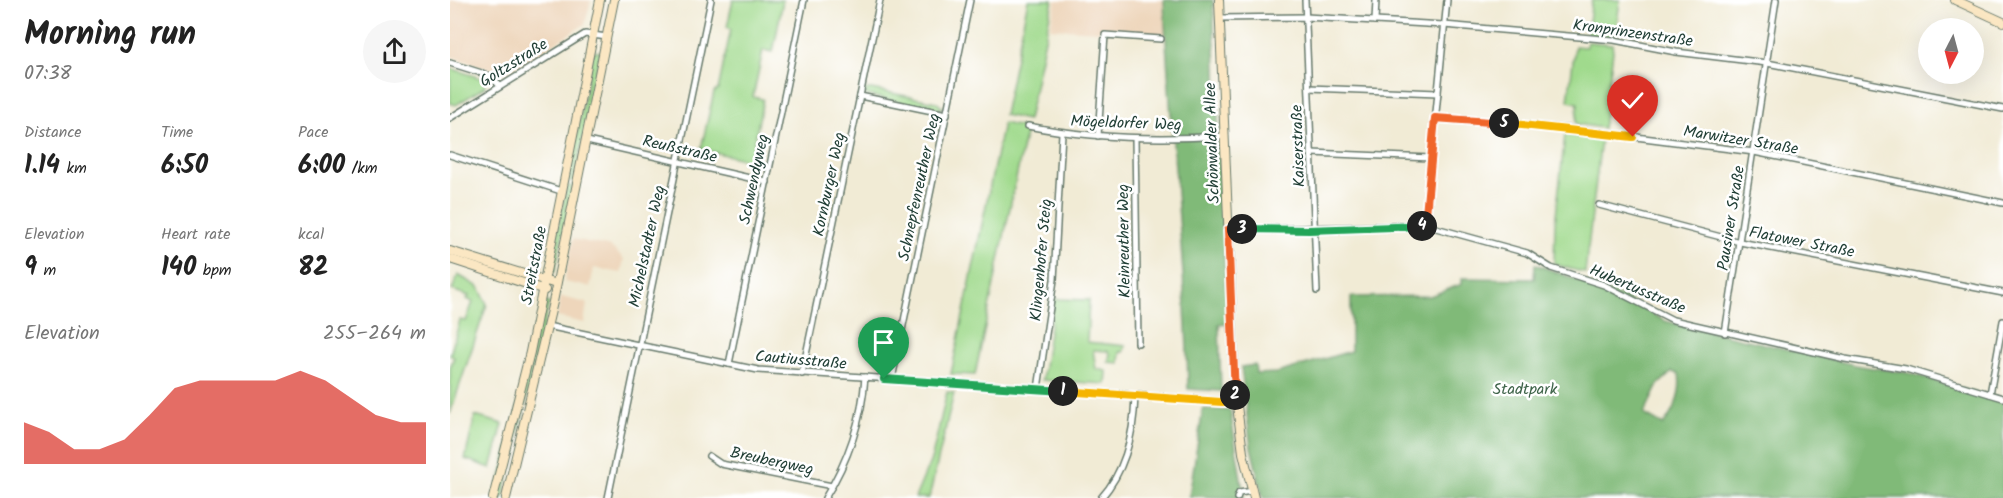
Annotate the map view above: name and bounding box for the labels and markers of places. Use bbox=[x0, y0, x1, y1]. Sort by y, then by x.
pin bbox=[1607, 75, 1658, 137]
pin: 5 bbox=[1489, 108, 1519, 138]
pin: 4 bbox=[1407, 211, 1437, 241]
pin: 3 bbox=[1227, 214, 1257, 244]
pin bbox=[858, 317, 909, 379]
pin: 1 bbox=[1048, 376, 1078, 406]
pin: 2 bbox=[1220, 380, 1250, 410]

